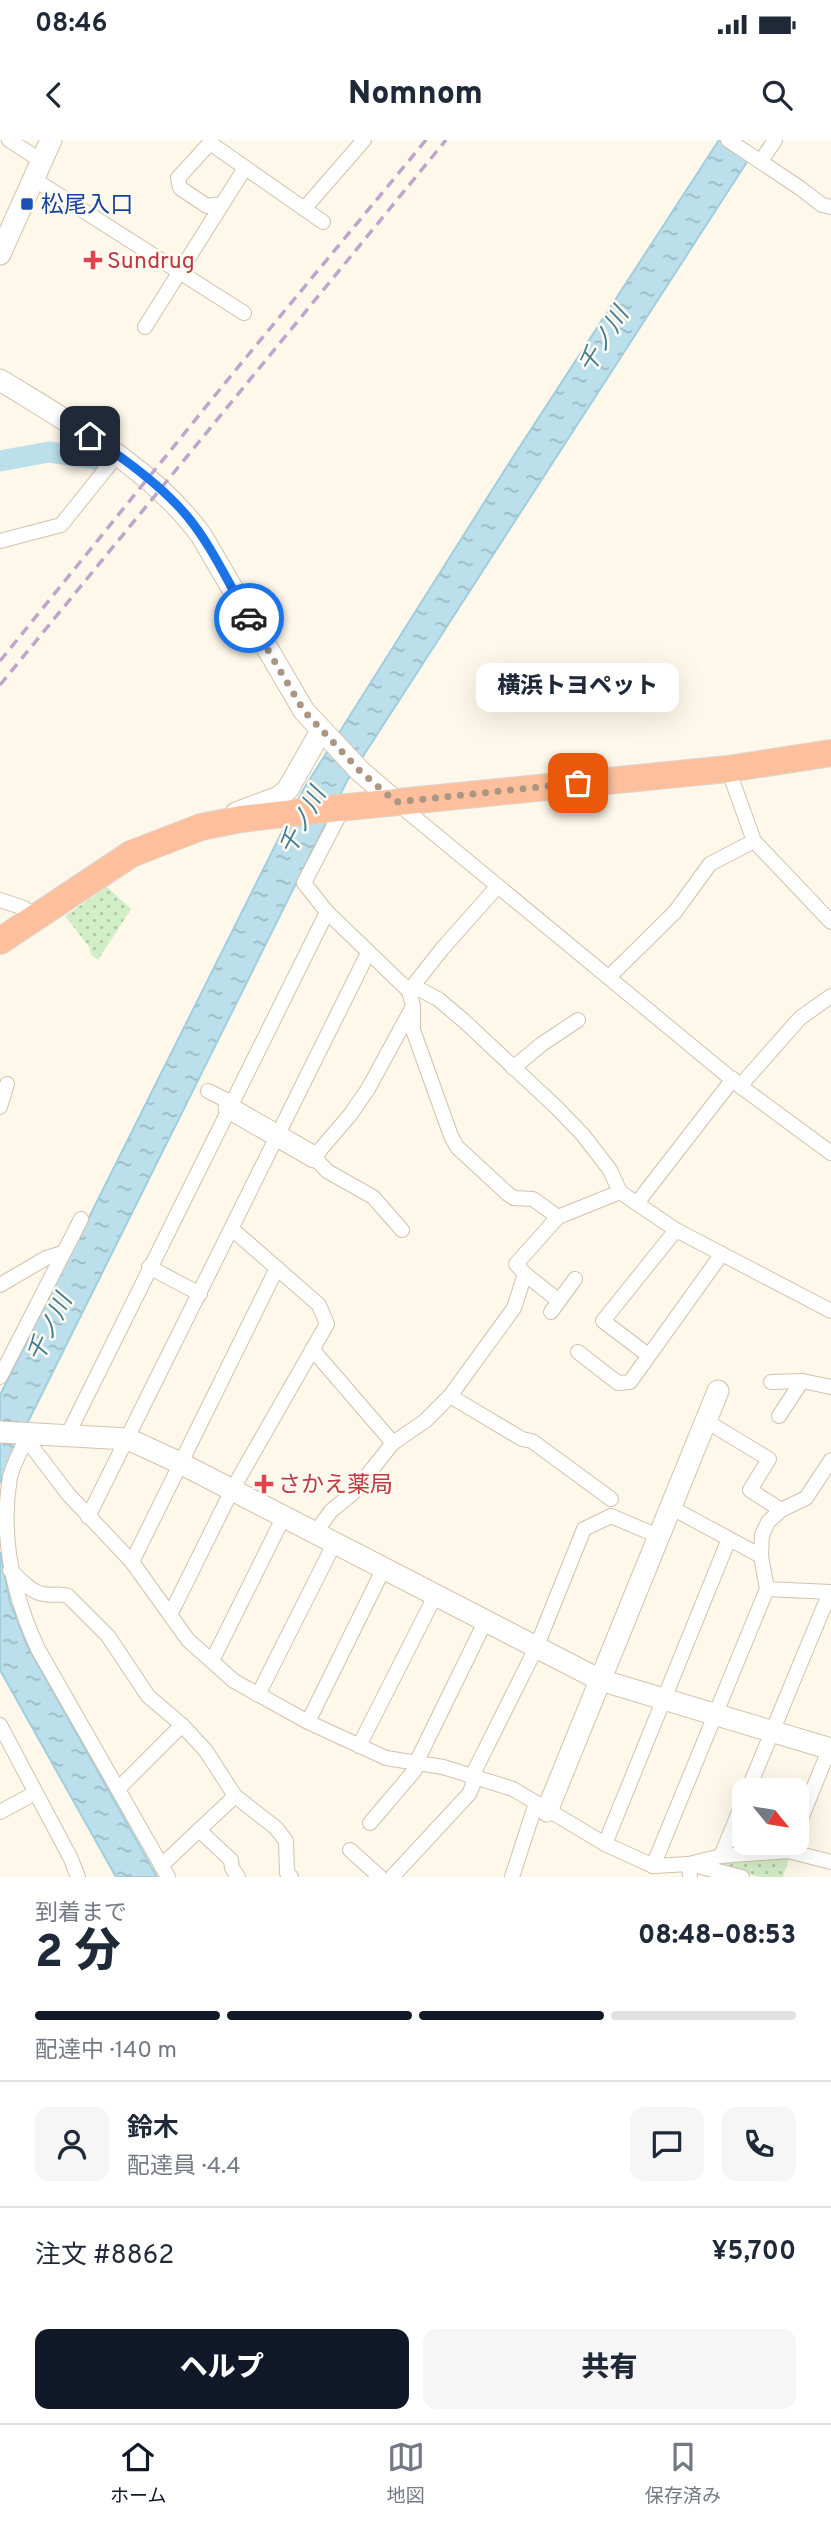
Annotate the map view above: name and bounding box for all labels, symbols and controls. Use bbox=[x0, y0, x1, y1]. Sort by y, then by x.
text: 08:46 bbox=[35, 8, 107, 41]
text: Nomnom bbox=[348, 75, 483, 115]
icon: back bbox=[35, 76, 73, 114]
icon: search bbox=[758, 76, 796, 114]
place label: 松尾入口 bbox=[41, 192, 133, 221]
marker: 松尾入口 bbox=[19, 196, 35, 212]
place label: Sundrug bbox=[107, 248, 195, 277]
marker: Sundrug bbox=[85, 252, 101, 268]
water label: 千ノ川 bbox=[573, 300, 638, 380]
pin bbox=[60, 406, 120, 466]
icon: home bbox=[71, 417, 109, 455]
courier bbox=[214, 583, 284, 653]
icon: car bbox=[230, 599, 268, 637]
callout: 横浜トヨペット bbox=[476, 664, 680, 713]
text: 横浜トヨペット bbox=[497, 673, 658, 702]
pin bbox=[548, 753, 608, 813]
icon: bag bbox=[559, 764, 597, 802]
water label: 千ノ川 bbox=[274, 780, 335, 861]
water label: 千ノ川 bbox=[22, 1287, 81, 1368]
place label: さかえ薬局 bbox=[278, 1472, 393, 1501]
marker: さかえ薬局 bbox=[256, 1476, 272, 1492]
north arrow bbox=[732, 1778, 808, 1855]
map controls bbox=[732, 1778, 809, 1855]
text: 到着まで bbox=[35, 1900, 127, 1929]
text: 08:48–08:53 bbox=[638, 1920, 796, 1953]
text: 2 分 bbox=[35, 1925, 121, 1984]
text: 配達中 · 140 m bbox=[35, 2037, 177, 2066]
button: person bbox=[35, 2107, 109, 2181]
button: chat bbox=[630, 2107, 704, 2181]
button: phone bbox=[722, 2107, 796, 2181]
text: 鈴木 bbox=[127, 2113, 179, 2146]
text: 配達員 · 4.4 bbox=[127, 2153, 241, 2182]
text: ¥5,700 bbox=[712, 2236, 796, 2269]
text: 注文 #8862 bbox=[35, 2240, 174, 2273]
button: ヘルプ bbox=[35, 2329, 409, 2409]
button: 共有 bbox=[423, 2329, 796, 2409]
tab: ホーム bbox=[110, 2438, 167, 2509]
tab: 地図 bbox=[387, 2438, 425, 2509]
tab: 保存済み bbox=[645, 2438, 721, 2509]

